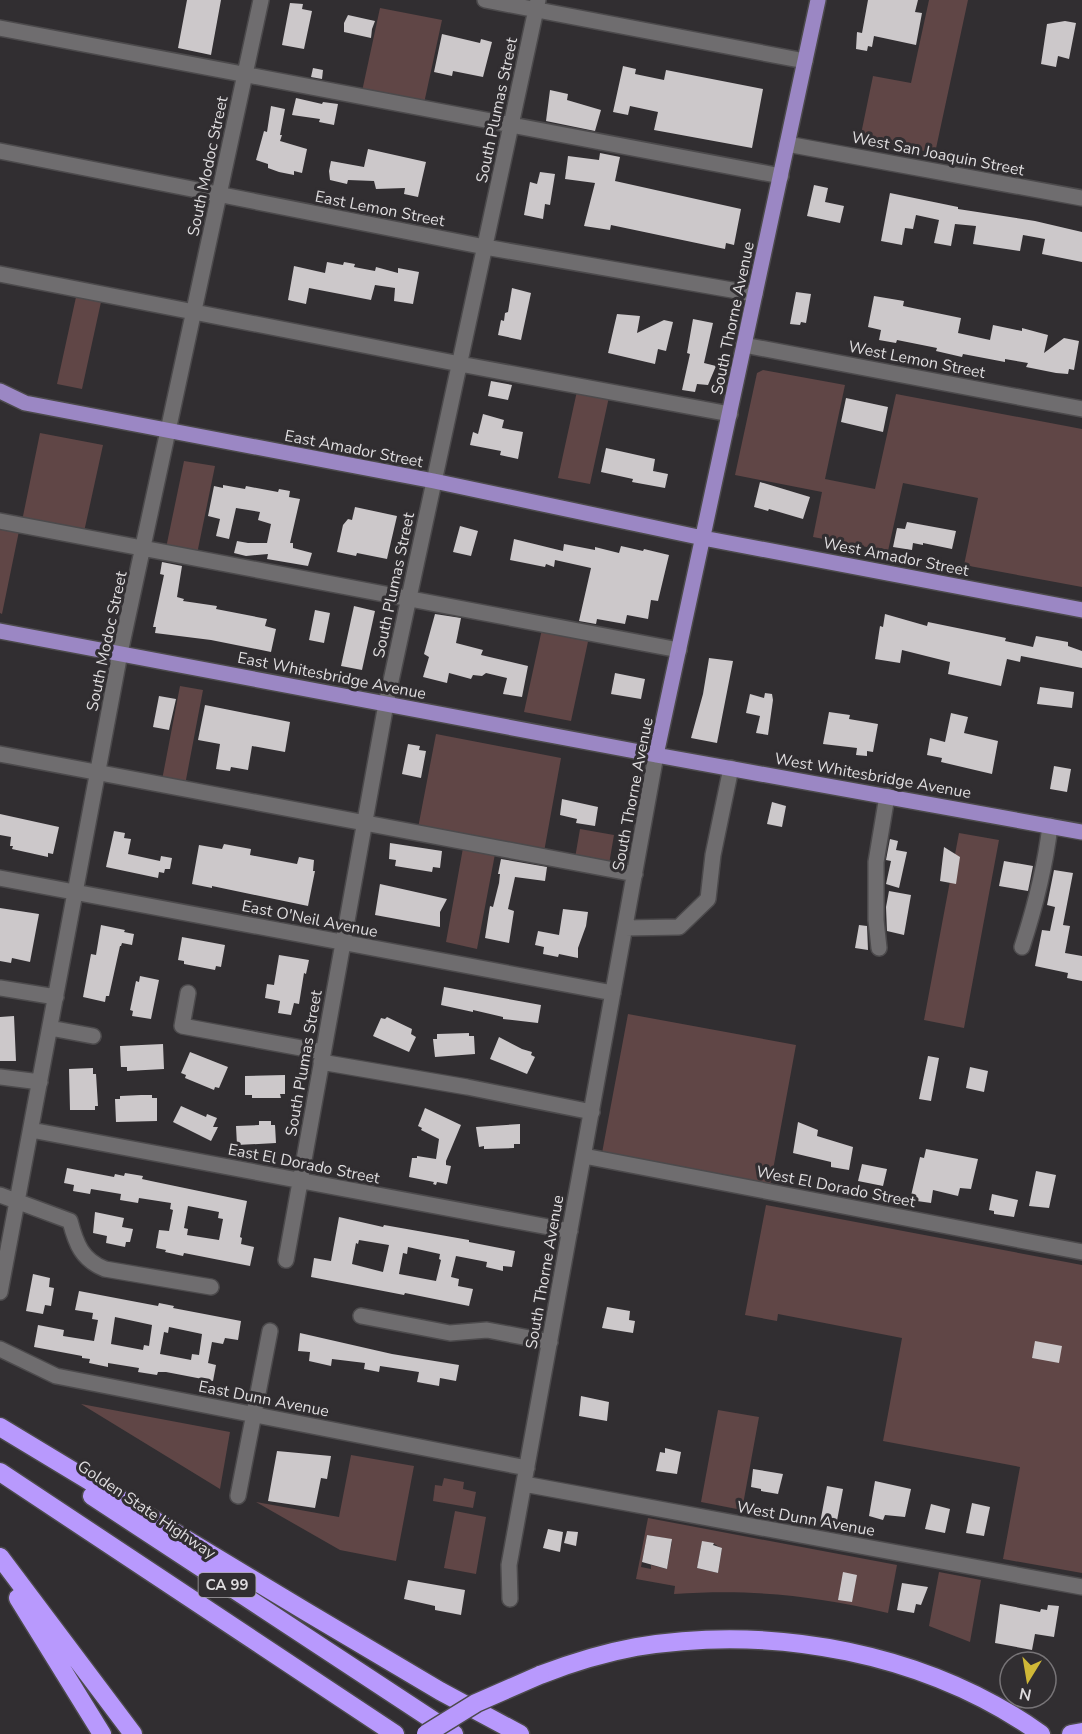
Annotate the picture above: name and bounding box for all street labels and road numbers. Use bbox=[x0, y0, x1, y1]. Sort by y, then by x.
street label: South Plumas Street bbox=[471, 35, 523, 185]
street label: South Modoc Street bbox=[182, 94, 234, 238]
street label: West San Joaquin Street bbox=[850, 126, 1026, 182]
street label: East Lemon Street bbox=[313, 186, 447, 232]
street label: South Thorne Avenue bbox=[706, 240, 760, 397]
street label: West Lemon Street bbox=[846, 336, 988, 384]
street label: East Amador Street bbox=[283, 425, 425, 473]
street label: South Plumas Street bbox=[368, 510, 420, 660]
street label: West Amador Street bbox=[821, 532, 971, 582]
street label: South Modoc Street bbox=[81, 569, 133, 713]
street label: East Whitesbridge Avenue bbox=[236, 647, 428, 705]
street label: South Thorne Avenue bbox=[607, 716, 659, 873]
street label: West Whitesbridge Avenue bbox=[773, 748, 973, 804]
street label: East O'Neil Avenue bbox=[240, 895, 380, 943]
street label: South Plumas Street bbox=[280, 988, 328, 1138]
street label: East El Dorado Street bbox=[226, 1138, 382, 1190]
street label: West El Dorado Street bbox=[754, 1161, 918, 1213]
street label: South Thorne Avenue bbox=[521, 1193, 569, 1351]
street label: East Dunn Avenue bbox=[197, 1376, 331, 1422]
street label: Golden State Highway bbox=[73, 1455, 221, 1565]
street label: West Dunn Avenue bbox=[735, 1496, 877, 1542]
road number: CA 99 bbox=[198, 1573, 256, 1597]

